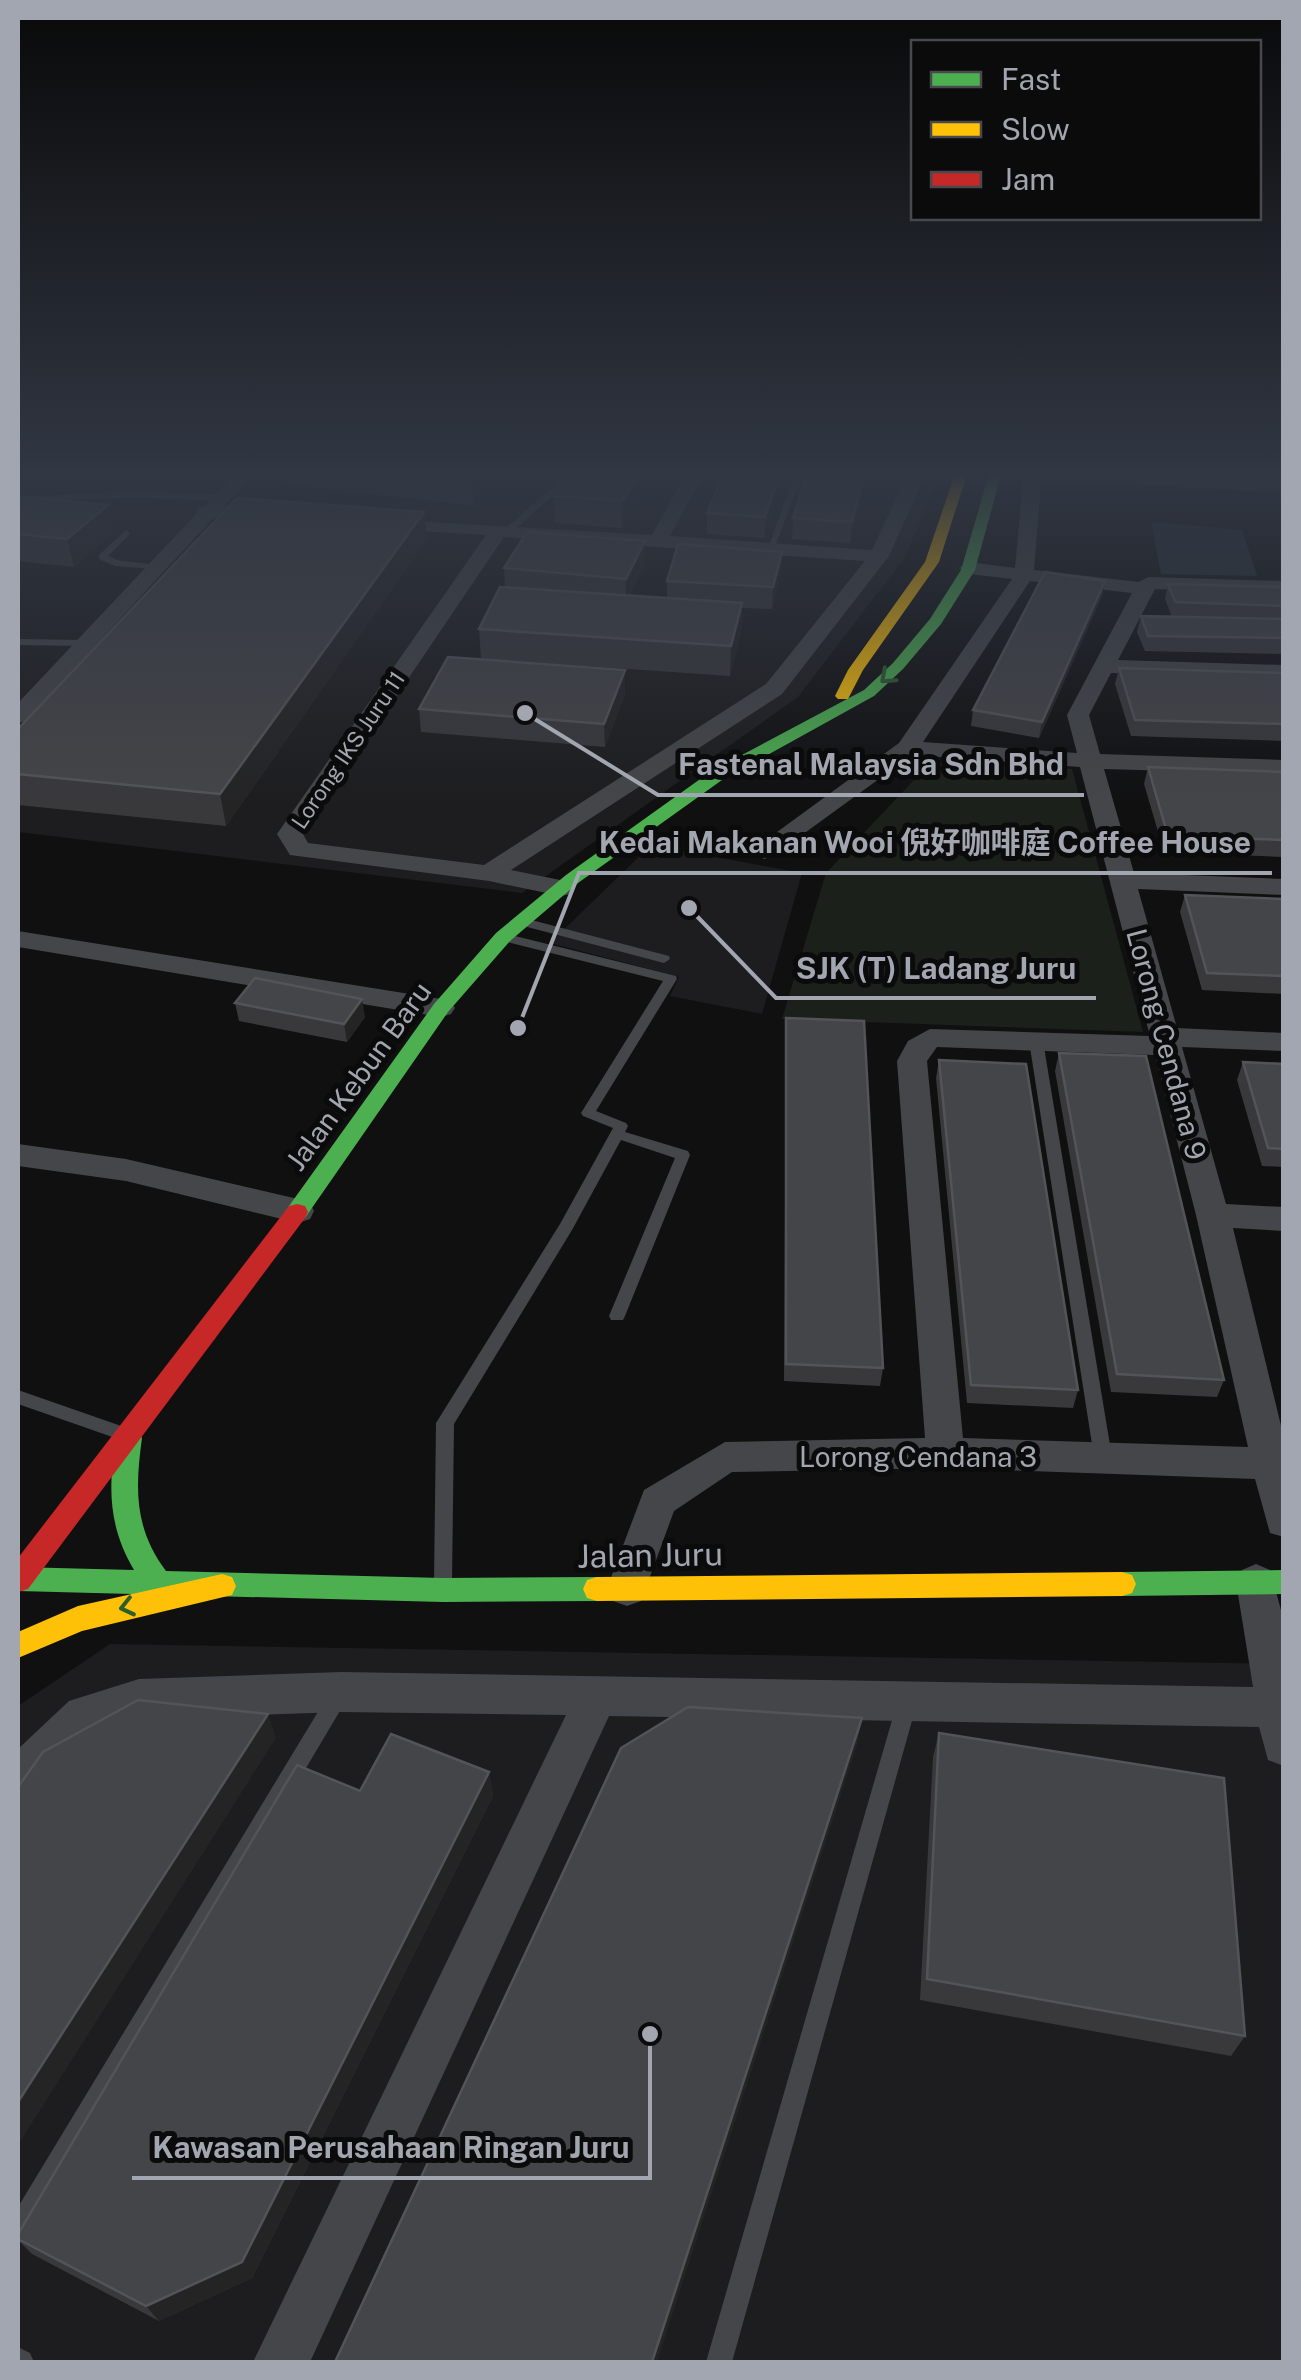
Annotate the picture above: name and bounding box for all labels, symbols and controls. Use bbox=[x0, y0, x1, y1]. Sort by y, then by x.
legend bbox=[911, 40, 1261, 220]
text: Fast bbox=[1001, 61, 1061, 97]
text: Slow bbox=[1001, 111, 1070, 147]
text: Jam bbox=[1001, 161, 1055, 197]
one-way arrow bbox=[880, 665, 899, 683]
street label: Lorong IKS Juru 11 bbox=[286, 666, 410, 834]
callout: Fastenal Malaysia Sdn Bhd bbox=[658, 735, 1084, 795]
text: Fastenal Malaysia Sdn Bhd bbox=[678, 746, 1064, 782]
callout: Kedai Makanan Wooi 倪好咖啡庭 Coffee House bbox=[579, 813, 1272, 873]
text: Kedai Makanan Wooi 倪好咖啡庭 Coffee House bbox=[599, 824, 1251, 860]
street label: Lorong Cendana 9 bbox=[1120, 925, 1214, 1163]
callout: SJK (T) Ladang Juru bbox=[776, 938, 1096, 998]
text: SJK (T) Ladang Juru bbox=[796, 950, 1076, 986]
street label: Jalan Kebun Baru bbox=[279, 975, 437, 1177]
street label: Lorong Cendana 3 bbox=[799, 1440, 1037, 1473]
street label: Jalan Juru bbox=[577, 1535, 723, 1575]
one-way arrow bbox=[119, 1596, 136, 1617]
callout: Kawasan Perusahaan Ringan Juru bbox=[132, 2118, 650, 2178]
text: Kawasan Perusahaan Ringan Juru bbox=[152, 2129, 630, 2165]

